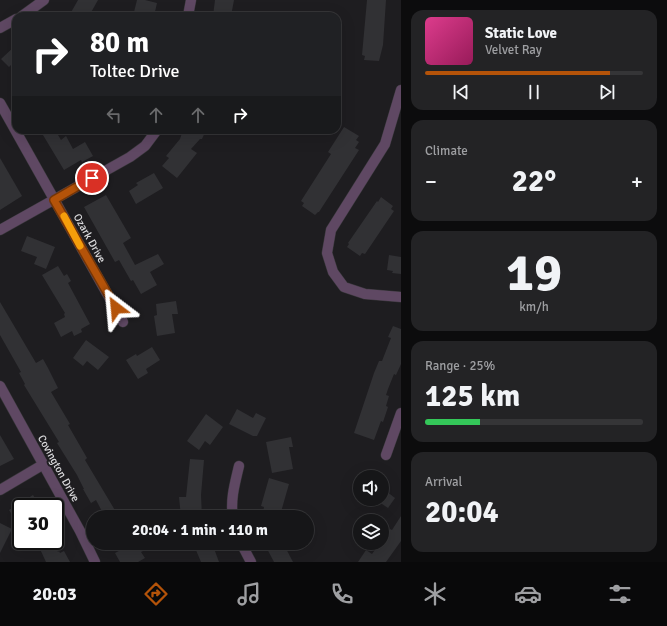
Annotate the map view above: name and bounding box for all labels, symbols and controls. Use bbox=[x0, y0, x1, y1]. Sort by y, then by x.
text: Static Love bbox=[485, 24, 557, 42]
text: 80 m bbox=[90, 26, 149, 60]
icon: right bbox=[24, 28, 76, 80]
text: Velvet Ray bbox=[485, 42, 542, 58]
text: Toltec Drive bbox=[90, 60, 180, 82]
icon: previous bbox=[450, 81, 472, 103]
icon: pause bbox=[523, 81, 545, 103]
icon: next bbox=[596, 81, 618, 103]
icon: left bbox=[103, 104, 125, 126]
icon: ahead bbox=[145, 104, 167, 126]
icon: ahead bbox=[187, 104, 209, 126]
icon: right bbox=[229, 104, 251, 126]
text: Climate bbox=[425, 143, 468, 159]
pin bbox=[75, 161, 109, 195]
text: 22° bbox=[512, 163, 556, 200]
icon: arrive bbox=[81, 167, 103, 189]
text: − bbox=[425, 168, 437, 195]
text: + bbox=[631, 168, 643, 195]
street label: Ozark Drive bbox=[71, 211, 108, 265]
text: 19 bbox=[506, 241, 562, 305]
position arrow bbox=[95, 287, 137, 329]
text: km/h bbox=[519, 299, 549, 315]
text: Range · 25% bbox=[425, 358, 495, 374]
text: 125 km bbox=[425, 378, 520, 415]
street label: Covington Drive bbox=[35, 433, 82, 504]
map controls bbox=[353, 470, 389, 550]
button: sound bbox=[353, 470, 389, 506]
text: Arrival bbox=[425, 474, 462, 490]
text: 20:04 bbox=[425, 494, 499, 531]
speed limit sign: 30 bbox=[12, 498, 64, 550]
button: layers bbox=[353, 514, 389, 550]
text: 20:04 · 1 min · 110 m bbox=[132, 521, 268, 539]
icon: directions bbox=[142, 580, 170, 608]
icon: music bbox=[235, 580, 263, 608]
icon: phone bbox=[328, 580, 356, 608]
icon: climate bbox=[421, 580, 449, 608]
icon: car bbox=[514, 580, 542, 608]
icon: filters bbox=[606, 580, 634, 608]
text: 20:03 bbox=[32, 583, 77, 605]

